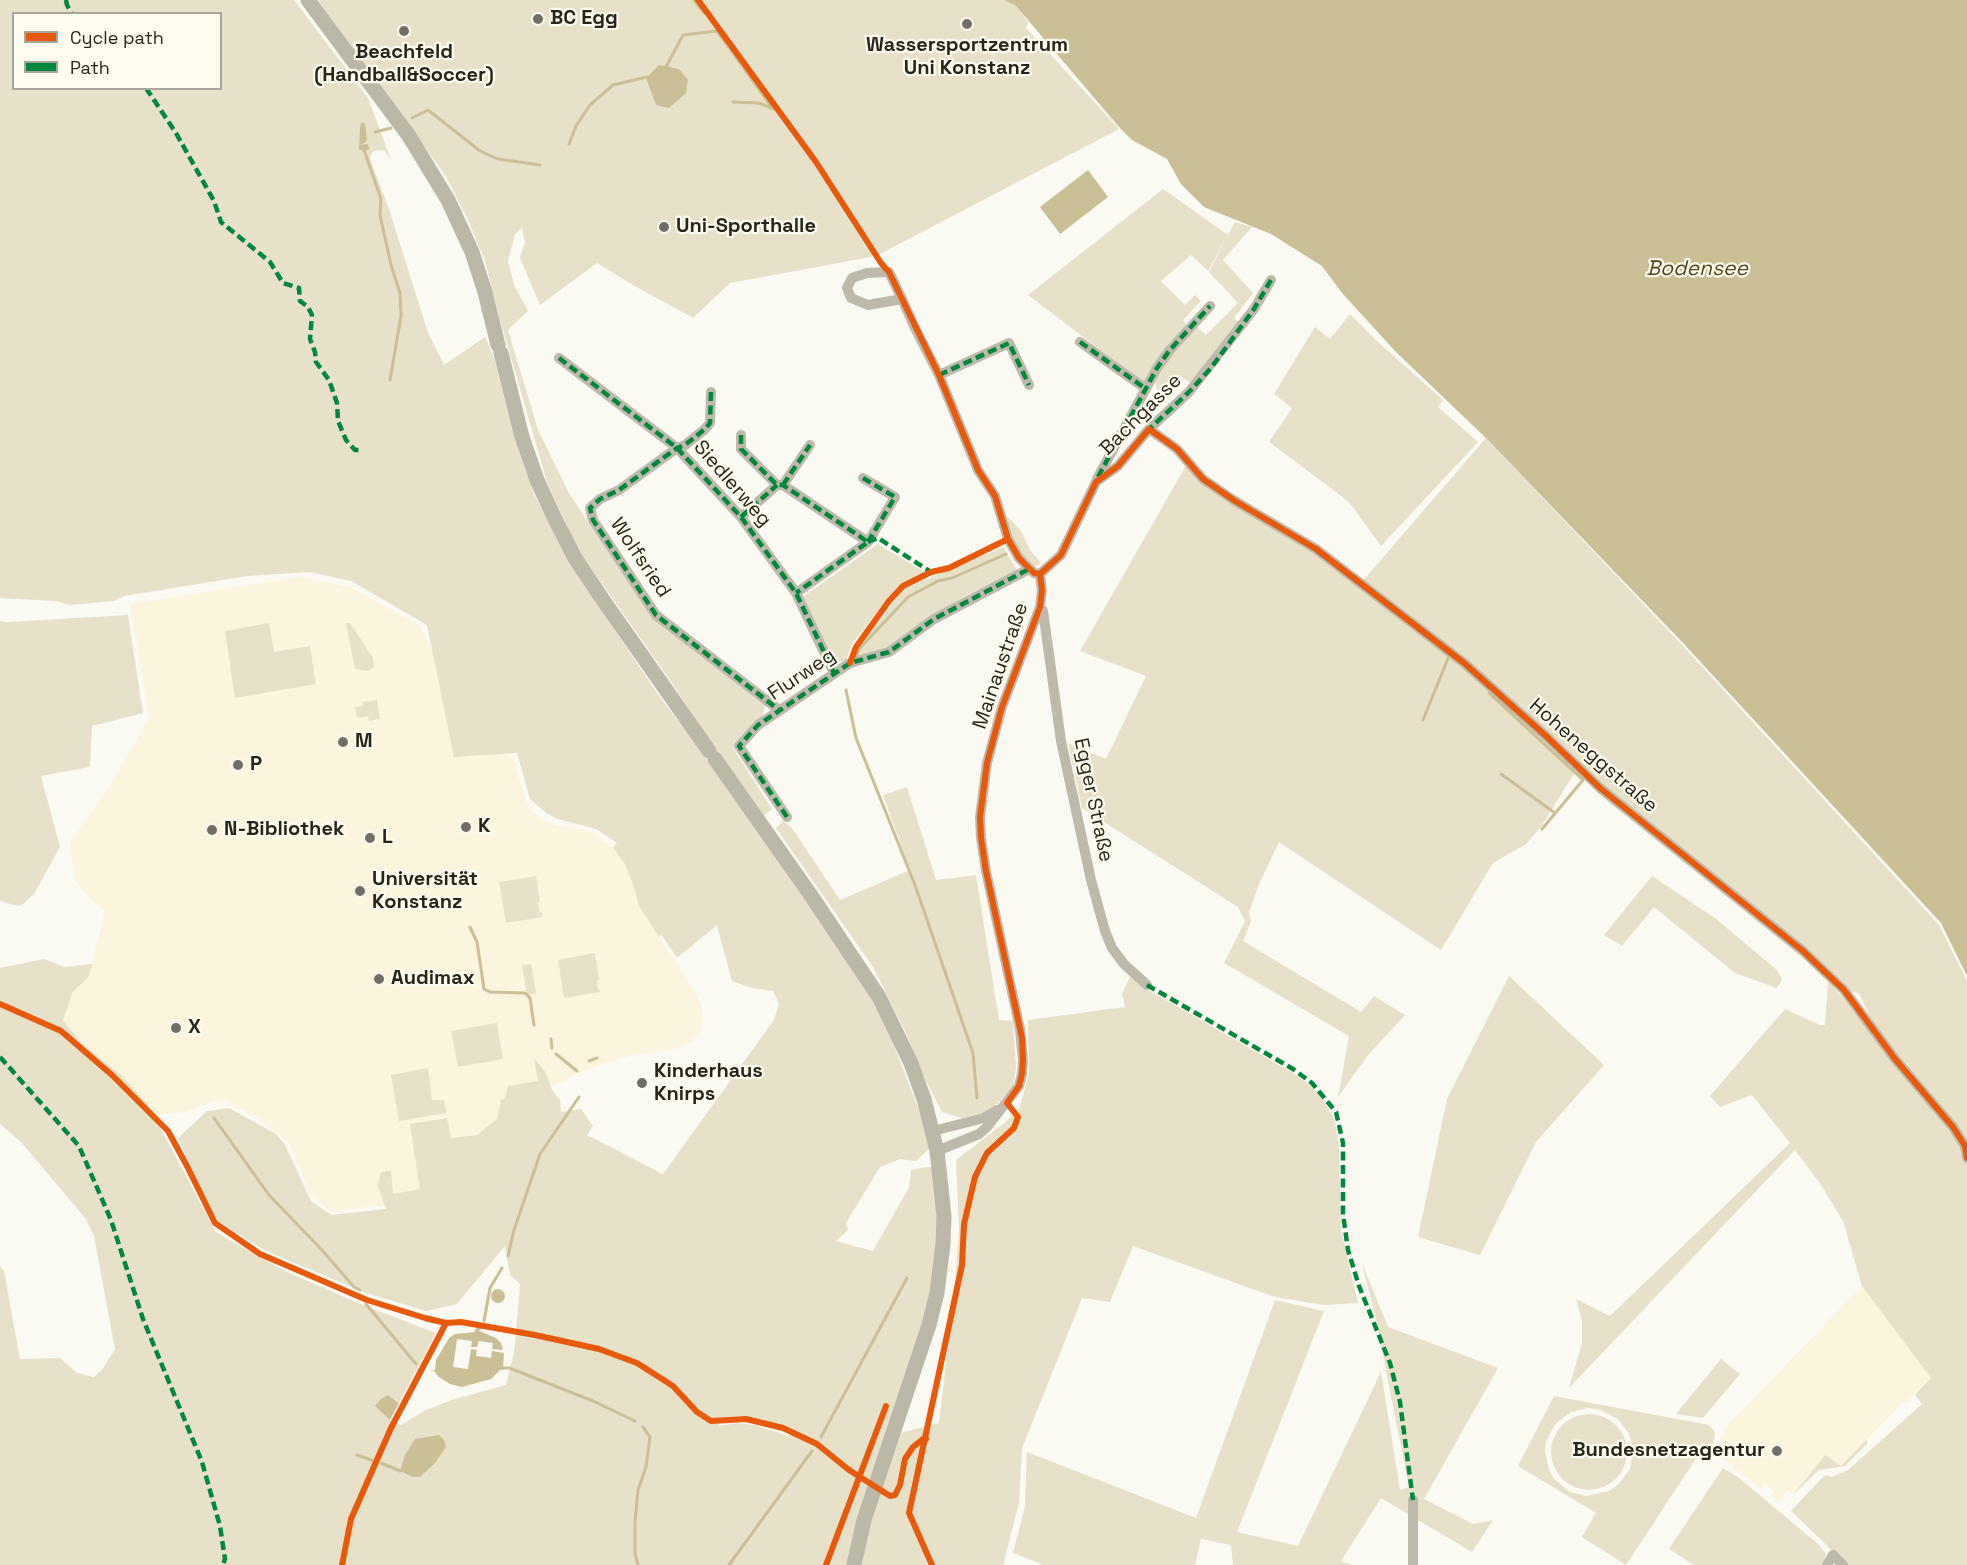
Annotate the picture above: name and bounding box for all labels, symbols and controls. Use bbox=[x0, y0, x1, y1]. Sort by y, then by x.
place label: BC Egg bbox=[550, 7, 618, 31]
legend bbox=[12, 12, 222, 90]
marker: BC Egg bbox=[531, 12, 545, 26]
marker: Wassersportzentrum Uni Konstanz bbox=[960, 17, 974, 31]
marker: Beachfeld (Handball&Soccer) bbox=[397, 24, 411, 38]
text: Cycle path bbox=[70, 26, 164, 49]
place label: Wassersportzentrum Uni Konstanz bbox=[866, 34, 1068, 81]
place label: Beachfeld (Handball&Soccer) bbox=[314, 41, 494, 88]
text: Path bbox=[70, 56, 110, 79]
place label: Uni-Sporthalle bbox=[676, 215, 816, 239]
marker: Uni-Sporthalle bbox=[657, 220, 671, 234]
water label: Bodensee bbox=[1646, 256, 1748, 282]
street label: Bachgasse bbox=[1095, 369, 1187, 461]
street label: Siedlerweg bbox=[688, 436, 776, 532]
street label: Wolfsried bbox=[605, 514, 675, 602]
street label: Mainaustraße bbox=[968, 600, 1034, 732]
street label: Flurweg bbox=[764, 644, 840, 706]
street label: Hoheneggstraße bbox=[1524, 694, 1662, 818]
place label: M bbox=[355, 730, 373, 754]
marker: M bbox=[336, 735, 350, 749]
street label: Egger Straße bbox=[1068, 736, 1118, 864]
place label: P bbox=[250, 753, 262, 777]
marker: P bbox=[231, 758, 245, 772]
place label: K bbox=[478, 815, 491, 839]
place label: N-Bibliothek bbox=[224, 818, 344, 842]
marker: K bbox=[459, 820, 473, 834]
marker: N-Bibliothek bbox=[205, 823, 219, 837]
place label: L bbox=[382, 826, 393, 850]
marker: L bbox=[363, 831, 377, 845]
place label: Universität Konstanz bbox=[372, 868, 478, 915]
marker: Universität Konstanz bbox=[353, 884, 367, 898]
place label: Audimax bbox=[391, 967, 475, 991]
marker: Audimax bbox=[372, 972, 386, 986]
place label: X bbox=[188, 1016, 201, 1040]
marker: X bbox=[169, 1021, 183, 1035]
place label: Kinderhaus Knirps bbox=[654, 1060, 763, 1107]
marker: Kinderhaus Knirps bbox=[635, 1076, 649, 1090]
place label: Bundesnetzagentur bbox=[1572, 1439, 1765, 1463]
marker: Bundesnetzagentur bbox=[1770, 1444, 1784, 1458]

